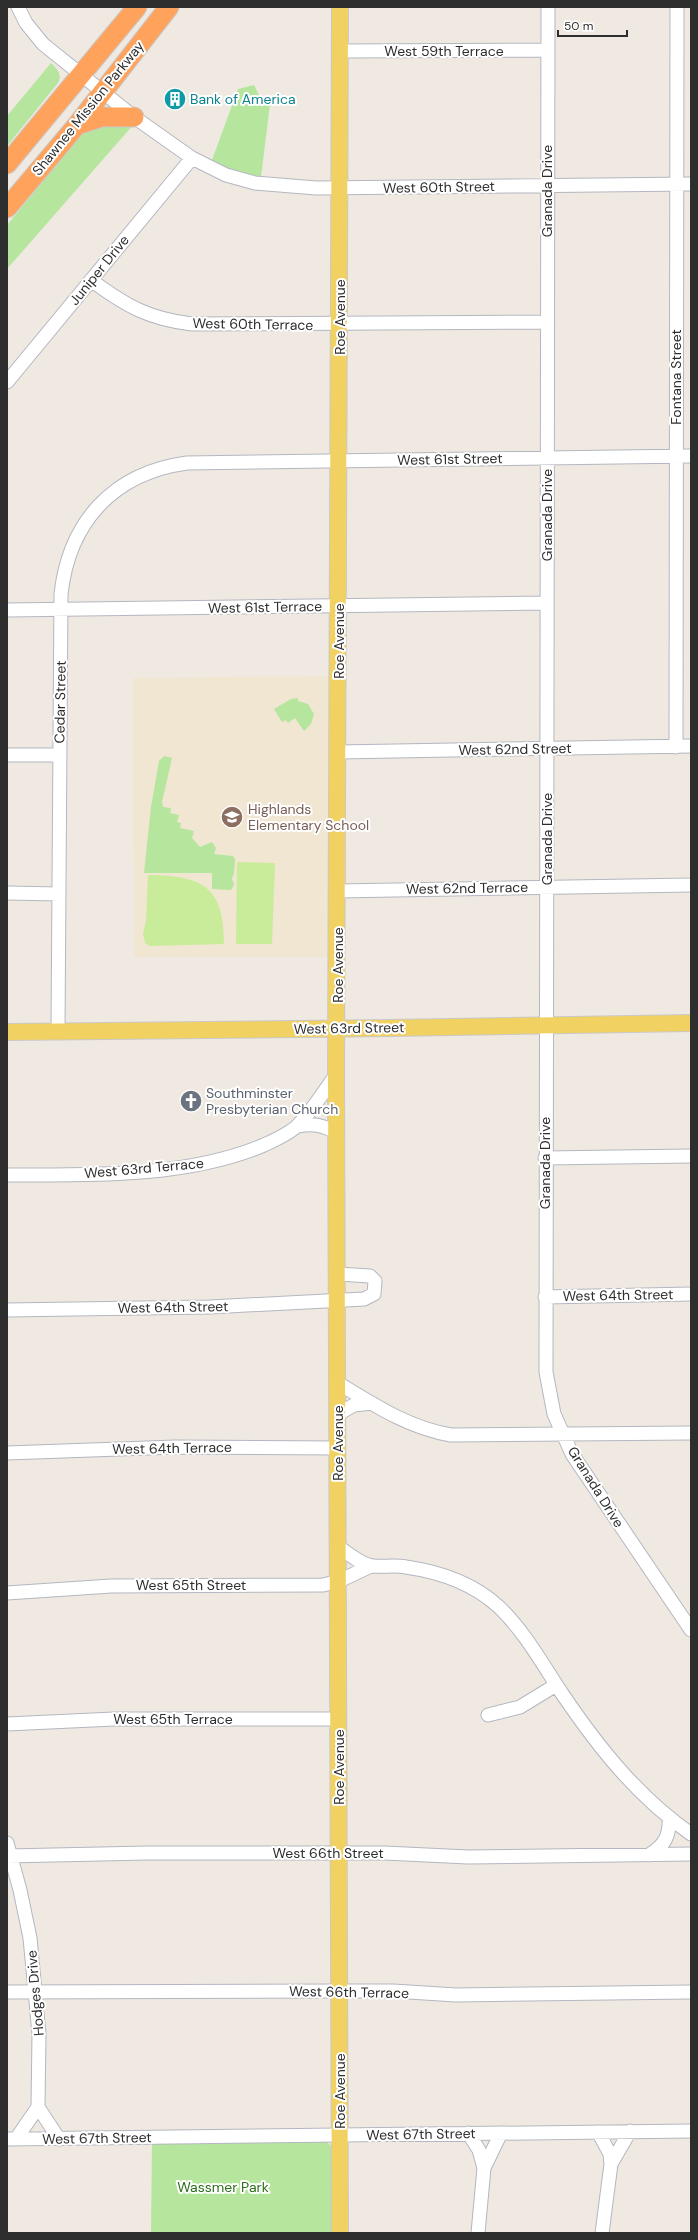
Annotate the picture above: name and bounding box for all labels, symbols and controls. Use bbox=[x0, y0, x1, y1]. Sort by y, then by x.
scale bar bbox=[558, 12, 627, 38]
text: 50 m bbox=[564, 18, 593, 34]
street label: Shawnee Mission Parkway bbox=[28, 37, 148, 179]
street label: West 59th Terrace bbox=[384, 42, 504, 60]
building icon: Bank of America bbox=[162, 86, 188, 112]
place label: Bank of America bbox=[190, 90, 296, 108]
street label: Granada Drive bbox=[538, 145, 556, 237]
street label: West 60th Street bbox=[383, 177, 495, 197]
street label: Juniper Drive bbox=[65, 231, 133, 309]
street label: Roe Avenue bbox=[331, 279, 349, 355]
street label: West 60th Terrace bbox=[192, 314, 314, 334]
street label: Fontana Street bbox=[667, 329, 685, 425]
street label: West 61st Street bbox=[397, 449, 503, 469]
street label: Granada Drive bbox=[538, 469, 556, 561]
street label: West 61st Terrace bbox=[208, 597, 322, 617]
street label: Roe Avenue bbox=[330, 603, 348, 679]
street label: Cedar Street bbox=[50, 660, 70, 744]
street label: West 62nd Street bbox=[458, 739, 572, 759]
street label: Granada Drive bbox=[538, 793, 556, 885]
place label: Highlands Elementary School bbox=[248, 800, 369, 834]
school or university icon: Highlands Elementary School bbox=[219, 804, 245, 830]
street label: West 62nd Terrace bbox=[406, 878, 528, 898]
street label: Roe Avenue bbox=[329, 927, 347, 1003]
street label: West 63rd Street bbox=[293, 1018, 405, 1038]
place label: Southminster Presbyterian Church bbox=[206, 1084, 338, 1118]
church icon: Southminster Presbyterian Church bbox=[178, 1088, 204, 1114]
street label: Granada Drive bbox=[536, 1117, 554, 1209]
street label: West 63rd Terrace bbox=[84, 1154, 204, 1182]
street label: West 64th Street bbox=[562, 1285, 674, 1305]
street label: West 64th Street bbox=[117, 1297, 229, 1317]
street label: Roe Avenue bbox=[329, 1405, 347, 1481]
street label: West 64th Terrace bbox=[112, 1438, 232, 1458]
street label: Granada Drive bbox=[564, 1443, 628, 1531]
street label: West 65th Street bbox=[136, 1576, 246, 1594]
street label: West 65th Terrace bbox=[113, 1710, 233, 1728]
street label: Roe Avenue bbox=[330, 1729, 348, 1805]
street label: West 66th Street bbox=[272, 1844, 384, 1862]
street label: Hodges Drive bbox=[22, 1949, 48, 2037]
street label: West 66th Terrace bbox=[289, 1982, 409, 2002]
street label: Roe Avenue bbox=[331, 2053, 349, 2129]
street label: West 67th Street bbox=[366, 2124, 476, 2144]
street label: West 67th Street bbox=[42, 2128, 152, 2148]
park label: Wassmer Park bbox=[177, 2178, 269, 2196]

